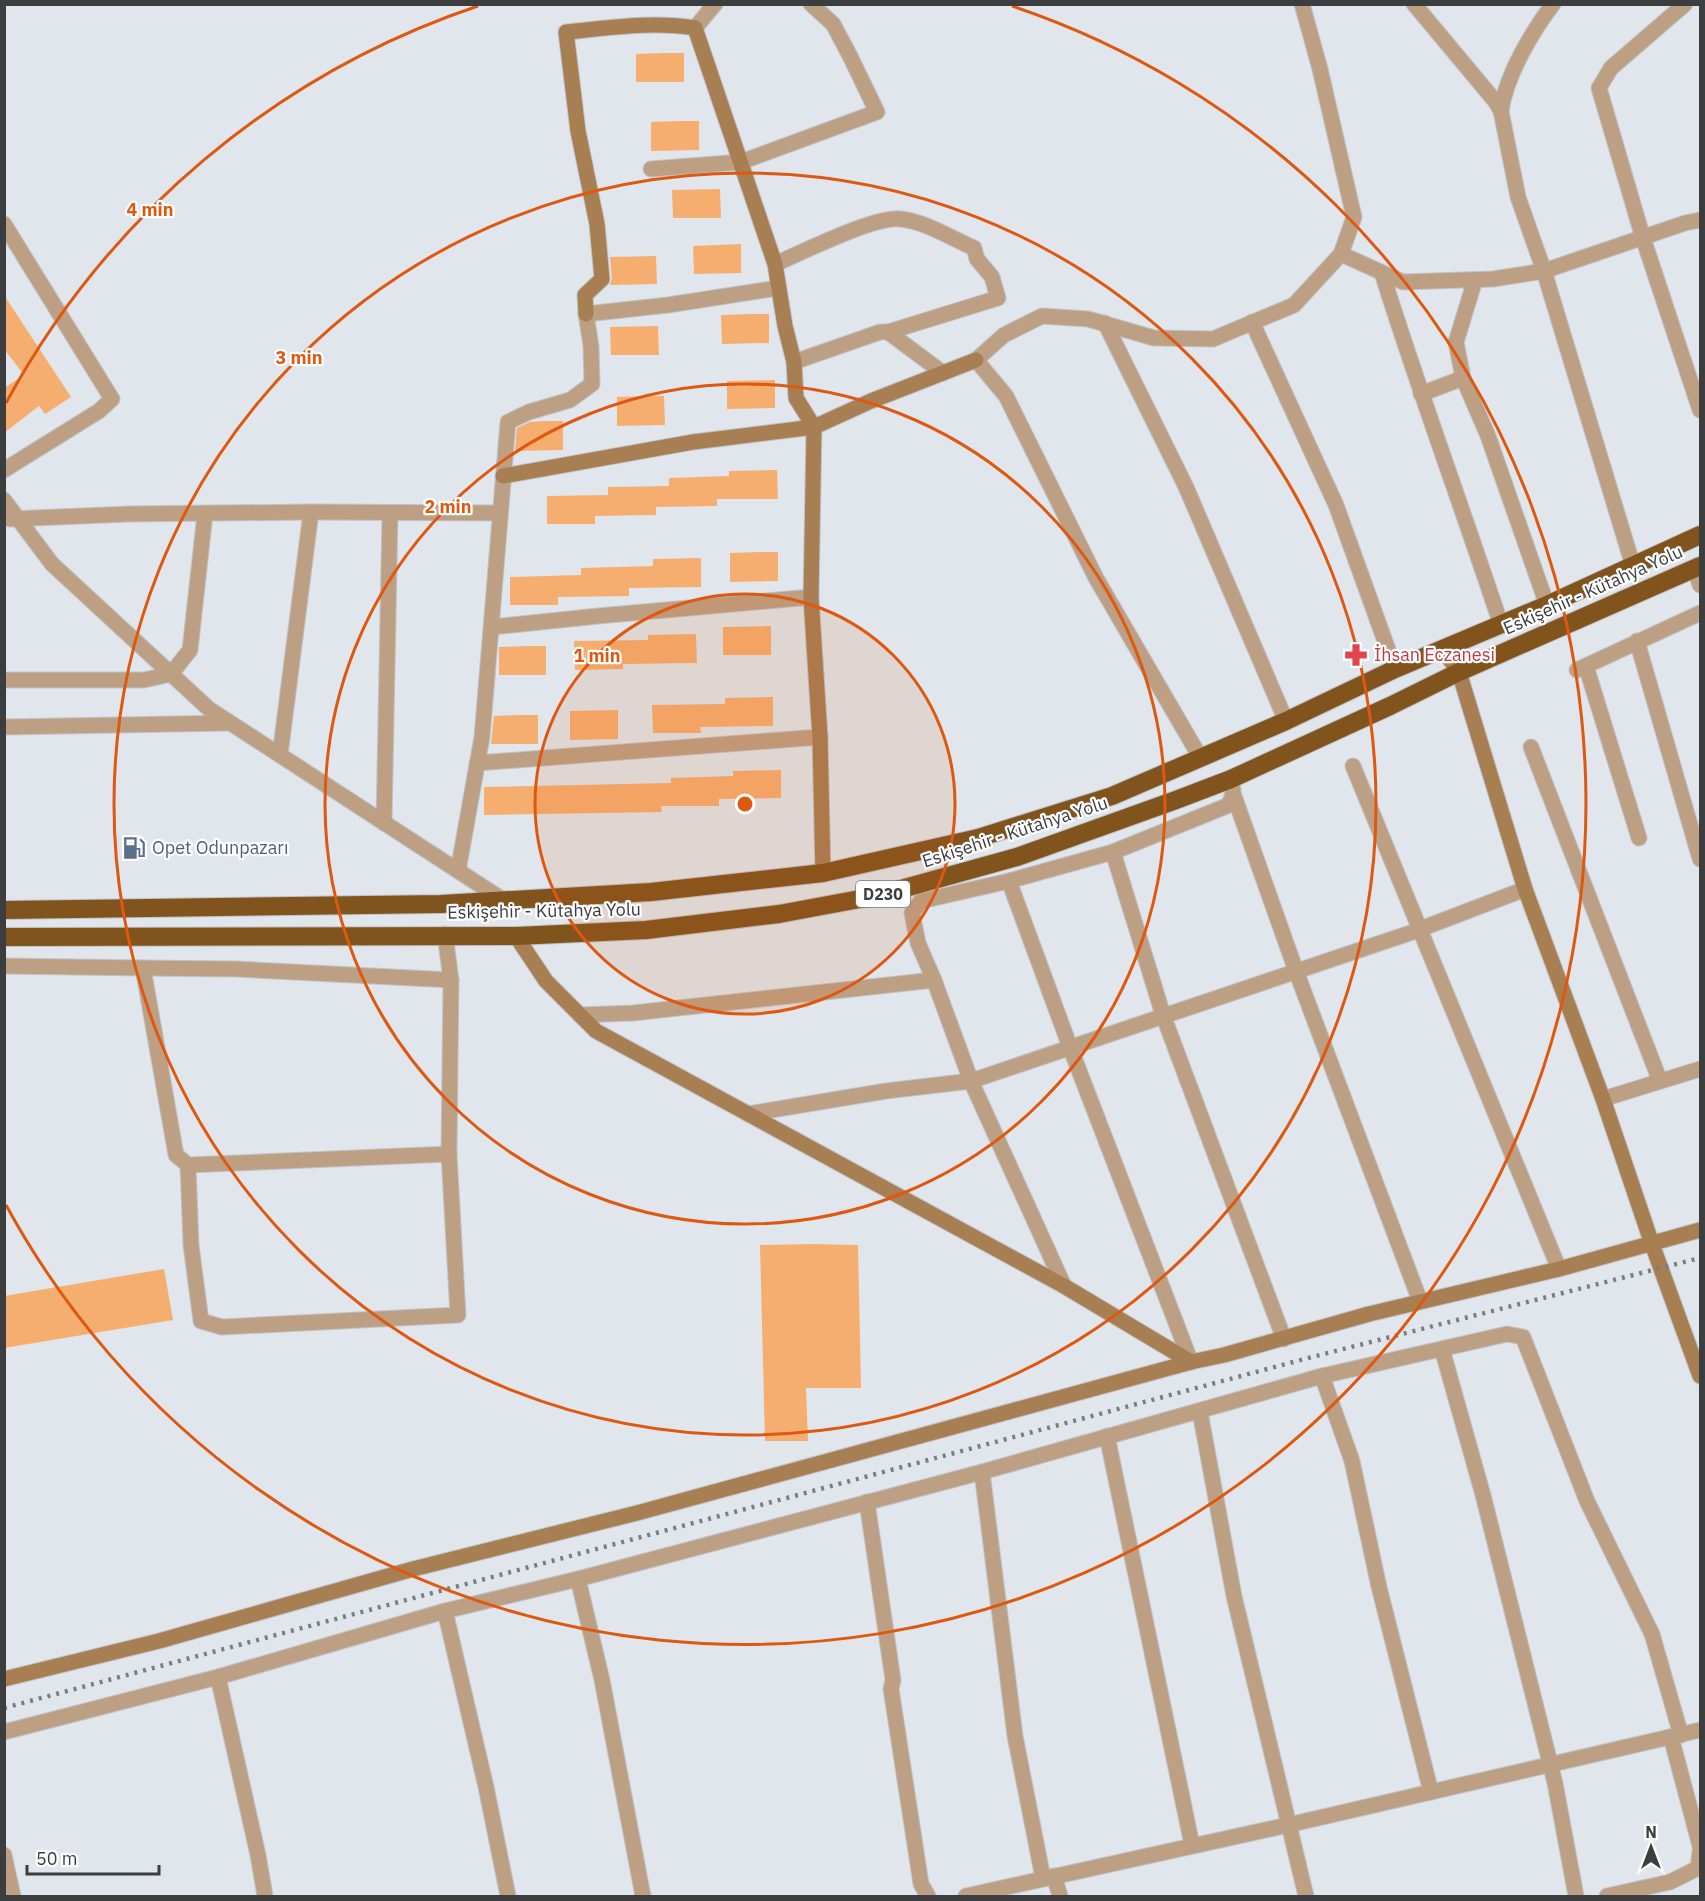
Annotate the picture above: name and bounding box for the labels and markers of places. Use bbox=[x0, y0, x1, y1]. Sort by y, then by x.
pharmacy icon: İhsan Eczanesi bbox=[1343, 642, 1369, 668]
place label: İhsan Eczanesi bbox=[1374, 643, 1495, 666]
centre of rings bbox=[735, 794, 755, 814]
fuel station icon: Opet Odunpazarı bbox=[121, 835, 147, 861]
place label: Opet Odunpazarı bbox=[152, 836, 288, 859]

